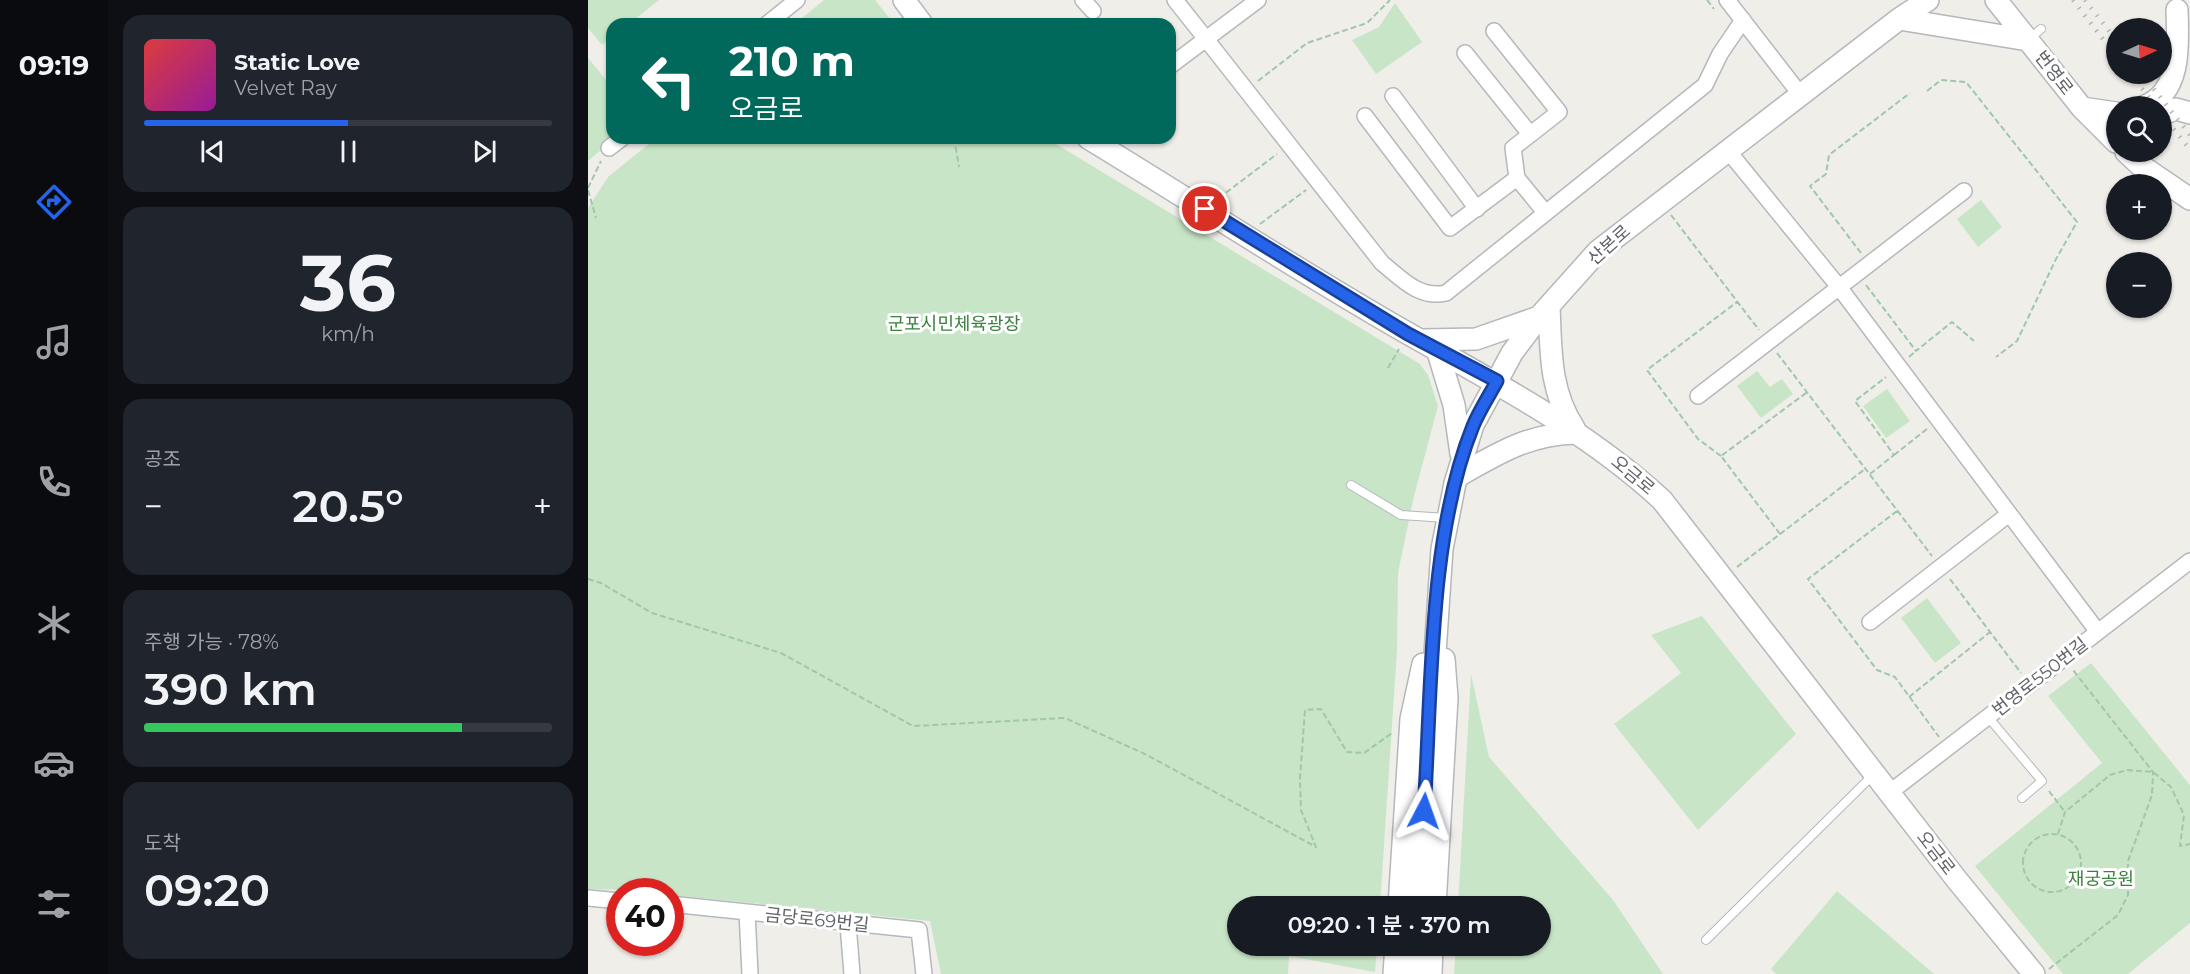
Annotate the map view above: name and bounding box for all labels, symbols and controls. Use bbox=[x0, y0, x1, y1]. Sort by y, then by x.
north arrow bbox=[2106, 18, 2172, 84]
map controls bbox=[2106, 18, 2172, 318]
text: 210 m bbox=[729, 35, 855, 87]
icon: left bbox=[630, 42, 708, 120]
street label: 번영로 bbox=[2030, 47, 2078, 99]
text: 09:19 bbox=[19, 49, 89, 82]
text: Static Love bbox=[234, 49, 360, 76]
text: Velvet Ray bbox=[234, 76, 337, 100]
text: 오금로 bbox=[729, 92, 804, 125]
button: search bbox=[2106, 96, 2172, 162]
icon: previous bbox=[196, 135, 229, 168]
icon: pause bbox=[332, 135, 365, 168]
icon: next bbox=[468, 135, 501, 168]
button: + bbox=[2106, 174, 2172, 240]
icon: directions bbox=[33, 181, 75, 223]
pin bbox=[1179, 183, 1230, 234]
icon: arrive bbox=[1188, 192, 1221, 225]
street label: 산본로 bbox=[1583, 220, 1635, 270]
text: 36 bbox=[300, 235, 396, 331]
button: − bbox=[2106, 252, 2172, 318]
park label: 군포시민체육광장 bbox=[888, 313, 1020, 335]
icon: music bbox=[33, 321, 75, 363]
text: km/h bbox=[321, 322, 375, 346]
text: 공조 bbox=[144, 447, 181, 471]
street label: 오금로 bbox=[1607, 451, 1659, 499]
icon: phone bbox=[33, 461, 75, 503]
text: 20.5° bbox=[292, 478, 404, 533]
text: − bbox=[144, 486, 163, 526]
text: + bbox=[533, 486, 552, 526]
icon: climate bbox=[33, 602, 75, 644]
text: 주행 가능 · 78% bbox=[144, 630, 279, 654]
street label: 번영로550번길 bbox=[1988, 633, 2092, 721]
text: 390 km bbox=[144, 661, 317, 716]
icon: car bbox=[33, 742, 75, 784]
position arrow bbox=[1392, 779, 1456, 843]
street label: 오금로 bbox=[1912, 827, 1960, 879]
text: 도착 bbox=[144, 831, 181, 855]
text: 09:20 bbox=[144, 862, 270, 917]
park label: 재궁공원 bbox=[2068, 868, 2134, 890]
speed limit sign: 40 bbox=[606, 878, 684, 956]
icon: filters bbox=[33, 883, 75, 925]
street label: 금당로69번길 bbox=[764, 904, 870, 936]
text: 09:20 · 1 분 · 370 m bbox=[1288, 912, 1490, 939]

